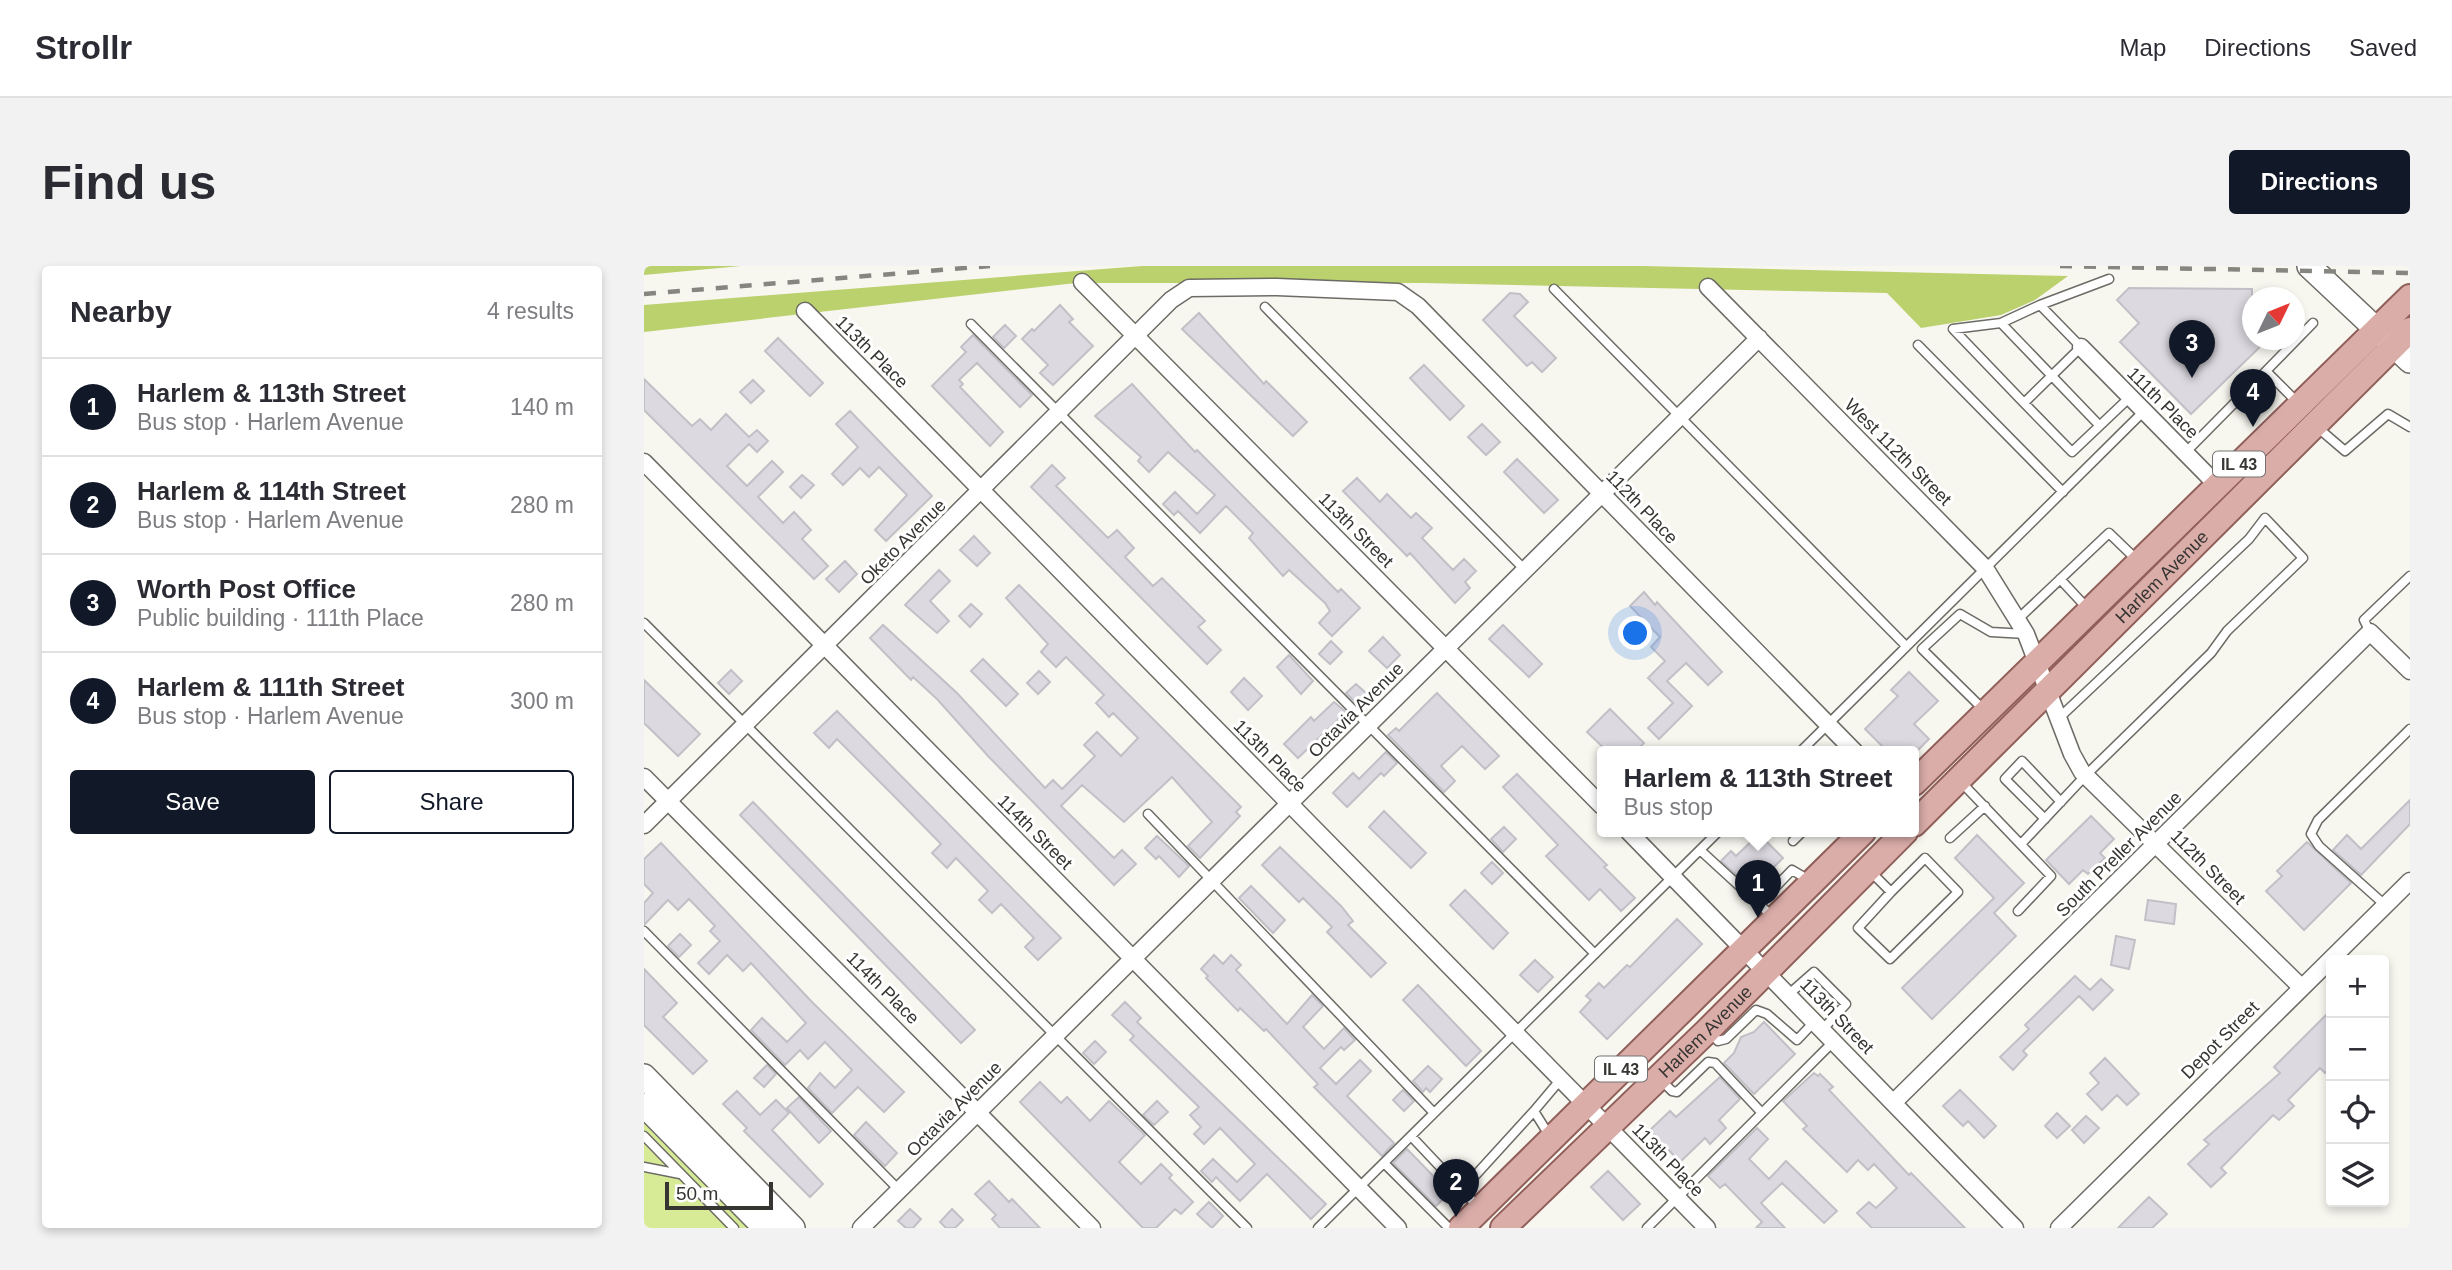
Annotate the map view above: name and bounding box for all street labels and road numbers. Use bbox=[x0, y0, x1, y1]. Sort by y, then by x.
street label: 113th Place bbox=[832, 312, 912, 392]
street label: 111th Place bbox=[2123, 363, 2203, 443]
street label: West 112th Street bbox=[1841, 395, 1955, 509]
road number: IL 43 bbox=[2213, 452, 2265, 476]
street label: 112th Place bbox=[1602, 466, 1682, 548]
street label: 113th Street bbox=[1315, 489, 1397, 571]
street label: Oketo Avenue bbox=[856, 495, 950, 589]
street label: Harlem Avenue bbox=[2111, 527, 2213, 627]
street label: Octavia Avenue bbox=[1304, 658, 1408, 762]
street label: 113th Place bbox=[1230, 716, 1310, 796]
street label: South Preller Avenue bbox=[2052, 787, 2186, 921]
street label: 114th Street bbox=[994, 791, 1076, 873]
street label: 112th Street bbox=[2167, 826, 2249, 908]
street label: 114th Place bbox=[843, 948, 923, 1028]
street label: 113th Street bbox=[1796, 974, 1878, 1058]
street label: Harlem Avenue bbox=[1655, 982, 1756, 1082]
street label: Depot Street bbox=[2177, 997, 2263, 1083]
road number: IL 43 bbox=[1595, 1056, 1647, 1082]
street label: Octavia Avenue bbox=[902, 1057, 1006, 1161]
street label: 113th Place bbox=[1628, 1119, 1708, 1201]

